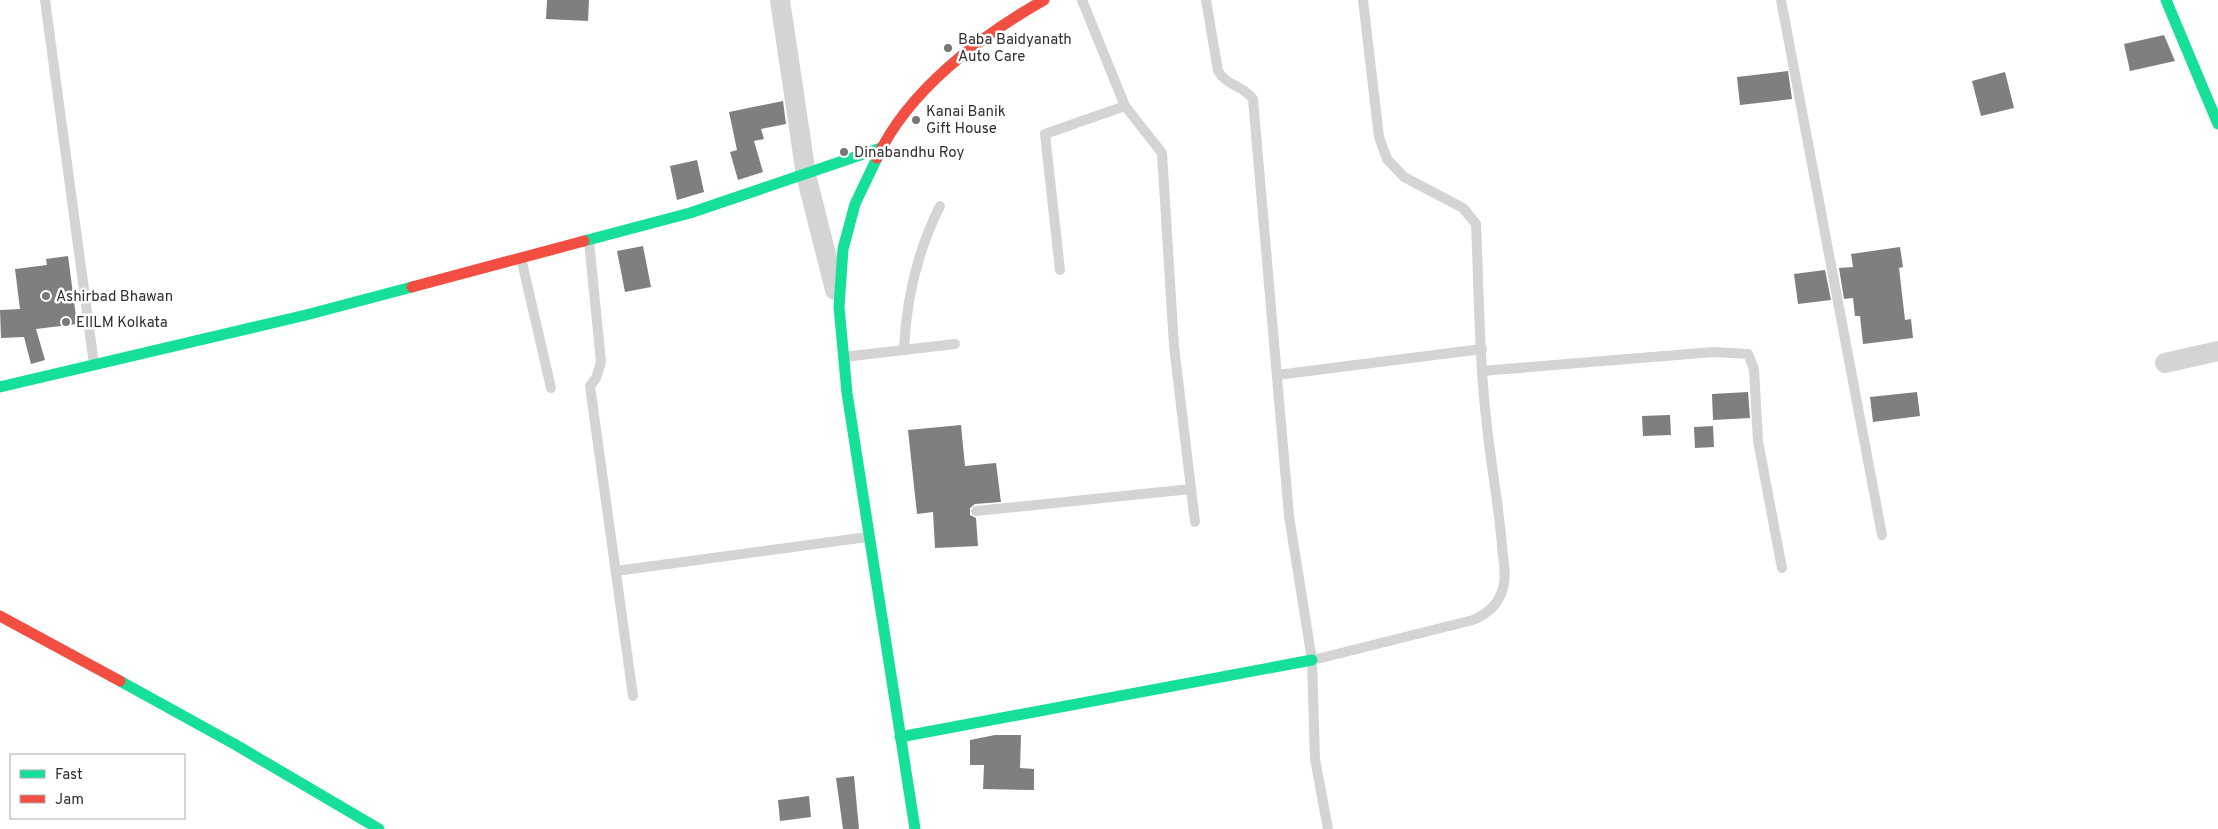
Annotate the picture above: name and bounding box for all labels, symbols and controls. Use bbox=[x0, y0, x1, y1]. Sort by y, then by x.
place label: Baba Baidyanath Auto Care bbox=[958, 31, 1072, 67]
marker: Baba Baidyanath Auto Care bbox=[942, 42, 954, 54]
place label: Kanai Banik Gift House bbox=[926, 103, 1006, 139]
marker: Kanai Banik Gift House bbox=[910, 114, 922, 126]
place label: Dinabandhu Roy bbox=[854, 144, 965, 163]
marker: Dinabandhu Roy bbox=[838, 146, 850, 158]
place label: Ashirbad Bhawan bbox=[56, 288, 173, 307]
marker: Ashirbad Bhawan bbox=[40, 290, 52, 302]
place label: EIILM Kolkata bbox=[76, 314, 168, 333]
marker: EIILM Kolkata bbox=[60, 316, 72, 328]
legend bbox=[10, 754, 185, 819]
text: Fast bbox=[55, 766, 83, 785]
text: Jam bbox=[55, 791, 84, 810]

